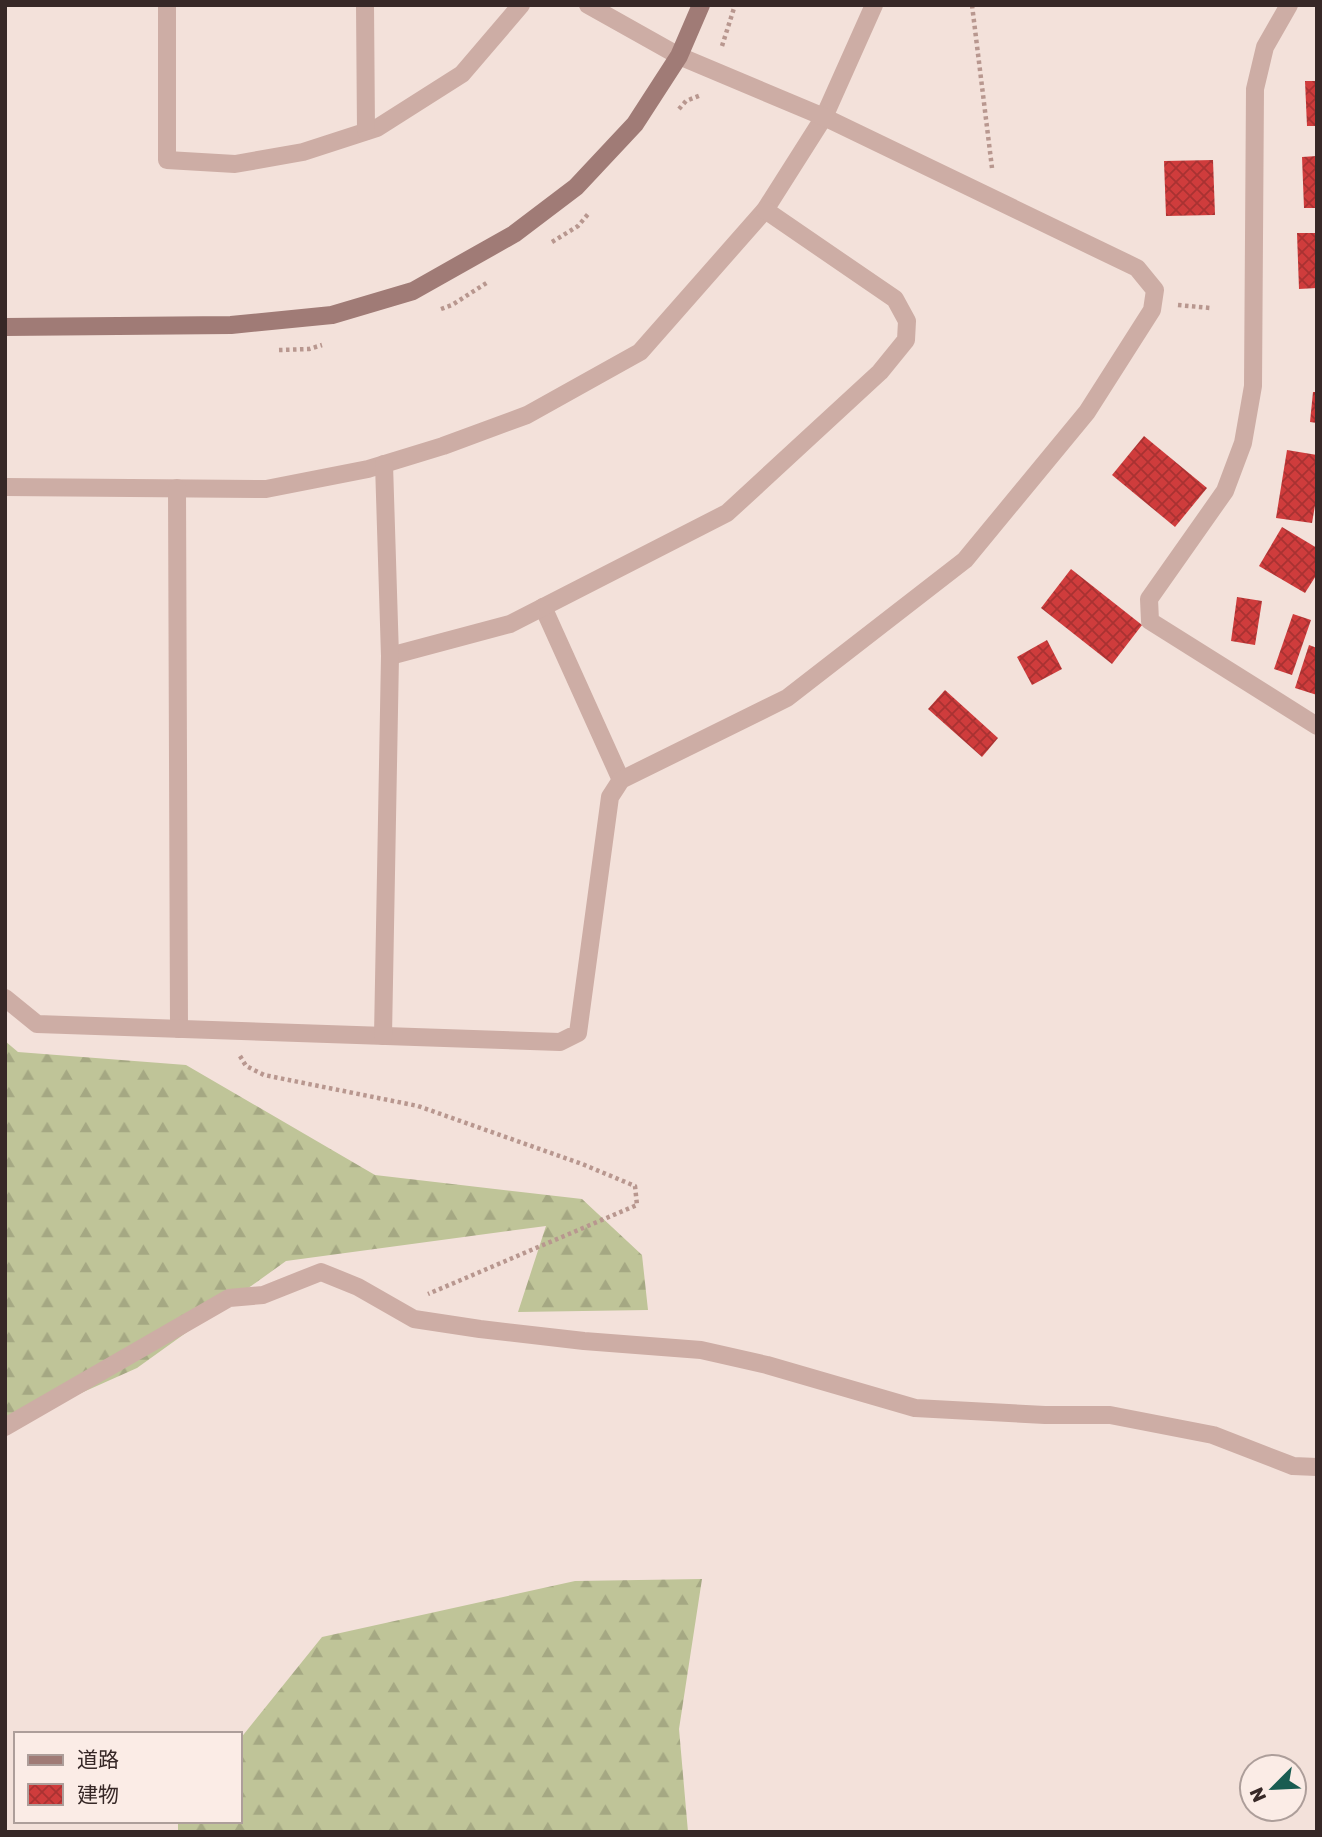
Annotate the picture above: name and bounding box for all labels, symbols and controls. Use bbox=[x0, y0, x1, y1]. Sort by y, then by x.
legend bbox=[14, 1732, 242, 1823]
text: 道路 bbox=[77, 1747, 119, 1772]
north arrow bbox=[1238, 1753, 1308, 1823]
text: 建物 bbox=[77, 1782, 119, 1807]
text: N bbox=[1245, 1784, 1271, 1806]

